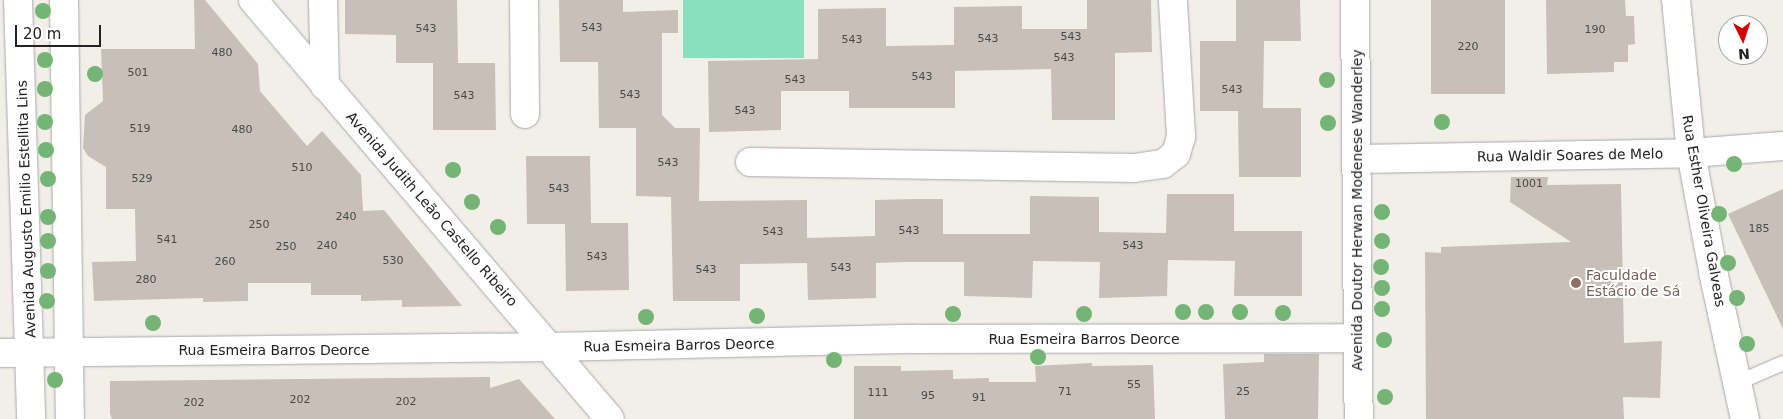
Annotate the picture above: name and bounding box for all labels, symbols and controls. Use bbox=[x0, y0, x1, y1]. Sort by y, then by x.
scale bar bbox=[18, 15, 104, 47]
north arrow bbox=[1718, 15, 1768, 65]
house number: 543 bbox=[582, 21, 602, 35]
house number: 543 bbox=[416, 22, 436, 36]
house number: 190 bbox=[1585, 23, 1605, 37]
text: 20 m bbox=[23, 25, 61, 43]
house number: 543 bbox=[1061, 30, 1081, 44]
house number: 543 bbox=[978, 32, 998, 46]
house number: 543 bbox=[842, 33, 862, 47]
house number: 220 bbox=[1458, 40, 1478, 54]
house number: 480 bbox=[212, 46, 232, 60]
text: N bbox=[1738, 46, 1750, 62]
street label: Avenida Doutor Herwan Modenese Wanderley bbox=[1349, 49, 1365, 371]
house number: 543 bbox=[1054, 51, 1074, 65]
house number: 501 bbox=[128, 66, 148, 80]
house number: 543 bbox=[912, 70, 932, 84]
house number: 543 bbox=[785, 73, 805, 87]
street label: Avenida Augusto Emilio Estellita Lins bbox=[13, 80, 39, 338]
house number: 543 bbox=[1222, 83, 1242, 97]
house number: 543 bbox=[620, 88, 640, 102]
house number: 543 bbox=[454, 89, 474, 103]
house number: 543 bbox=[735, 104, 755, 118]
street label: Avenida Judith Leão Castello Ribeiro bbox=[343, 108, 521, 310]
street label: Rua Esther Oliveira Galveas bbox=[1679, 114, 1729, 308]
house number: 519 bbox=[130, 122, 150, 136]
house number: 480 bbox=[232, 123, 252, 137]
street label: Rua Waldir Soares de Melo bbox=[1477, 145, 1663, 165]
house number: 543 bbox=[658, 156, 678, 170]
house number: 510 bbox=[292, 161, 312, 175]
house number: 529 bbox=[132, 172, 152, 186]
house number: 1001 bbox=[1515, 177, 1543, 191]
house number: 543 bbox=[549, 182, 569, 196]
house number: 240 bbox=[336, 210, 356, 224]
house number: 250 bbox=[249, 218, 269, 232]
house number: 185 bbox=[1749, 222, 1769, 236]
house number: 543 bbox=[899, 224, 919, 238]
house number: 543 bbox=[763, 225, 783, 239]
house number: 541 bbox=[157, 233, 177, 247]
house number: 240 bbox=[317, 239, 337, 253]
house number: 543 bbox=[1123, 239, 1143, 253]
house number: 250 bbox=[276, 240, 296, 254]
house number: 543 bbox=[587, 250, 607, 264]
house number: 530 bbox=[383, 254, 403, 268]
house number: 260 bbox=[215, 255, 235, 269]
house number: 543 bbox=[831, 261, 851, 275]
house number: 543 bbox=[696, 263, 716, 277]
place label: Faculdade Estácio de Sá bbox=[1586, 267, 1680, 300]
house number: 280 bbox=[136, 273, 156, 287]
marker: Faculdade Estácio de Sá bbox=[1570, 277, 1582, 289]
street label: Rua Esmeira Barros Deorce bbox=[988, 331, 1180, 347]
street label: Rua Esmeira Barros Deorce bbox=[583, 335, 775, 355]
street label: Rua Esmeira Barros Deorce bbox=[178, 342, 370, 358]
house number: 55 bbox=[1127, 378, 1141, 392]
house number: 71 bbox=[1058, 385, 1072, 399]
house number: 25 bbox=[1236, 385, 1250, 399]
house number: 111 bbox=[868, 386, 888, 400]
house number: 95 bbox=[921, 389, 935, 403]
house number: 91 bbox=[972, 391, 986, 405]
house number: 202 bbox=[290, 393, 310, 407]
house number: 202 bbox=[396, 395, 416, 409]
house number: 202 bbox=[184, 396, 204, 410]

